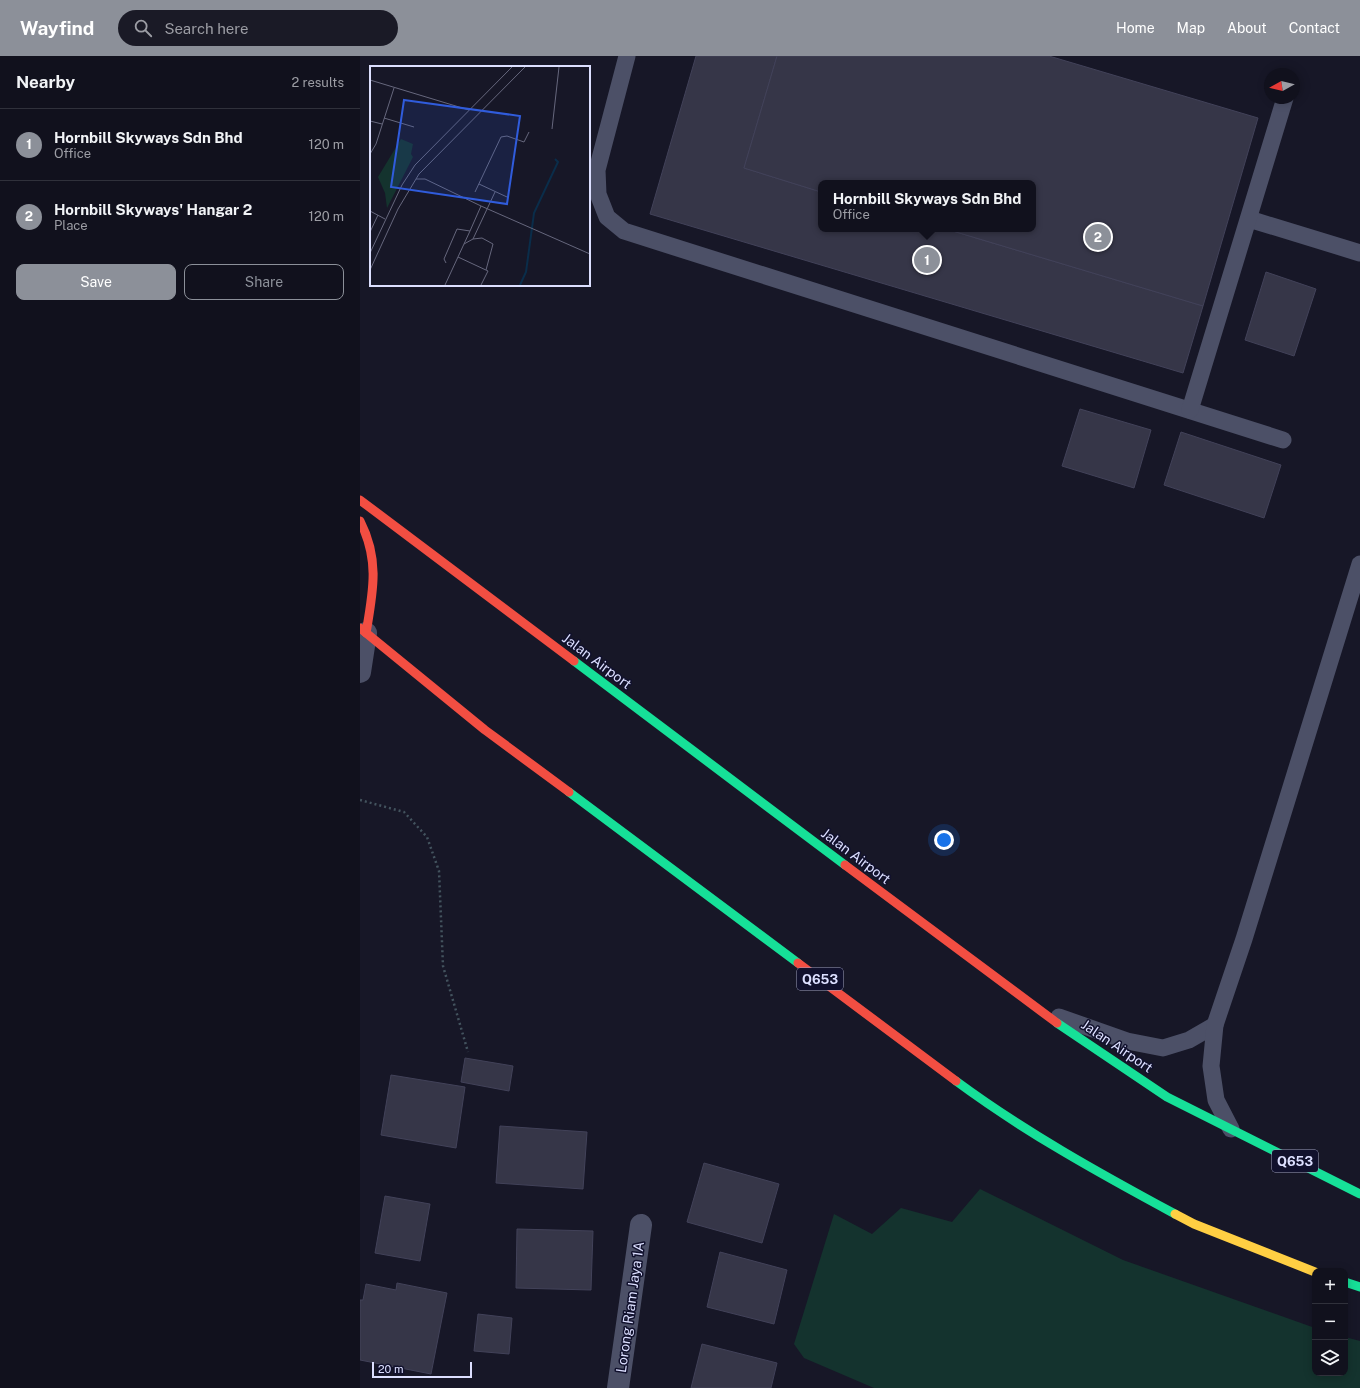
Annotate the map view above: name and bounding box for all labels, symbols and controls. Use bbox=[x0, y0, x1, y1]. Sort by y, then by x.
search box bbox=[118, 10, 398, 46]
text: Wayfind bbox=[20, 17, 94, 39]
icon: search bbox=[132, 17, 154, 39]
text: Search here bbox=[164, 20, 249, 37]
text: Home bbox=[1116, 20, 1155, 36]
text: Map bbox=[1177, 20, 1205, 36]
text: About bbox=[1227, 20, 1267, 36]
text: Contact bbox=[1289, 20, 1340, 36]
inset map bbox=[370, 66, 590, 286]
north arrow bbox=[1264, 68, 1300, 104]
text: Nearby bbox=[16, 72, 75, 92]
text: 2 results bbox=[292, 75, 344, 90]
text: Hornbill Skyways Sdn Bhd bbox=[54, 129, 243, 146]
text: 1 bbox=[26, 137, 32, 152]
text: 120 m bbox=[309, 137, 344, 152]
text: Office bbox=[54, 146, 91, 161]
popup bbox=[818, 180, 1036, 232]
text: Hornbill Skyways Sdn Bhd bbox=[833, 190, 1021, 207]
text: Hornbill Skyways' Hangar 2 bbox=[54, 201, 252, 218]
text: Office bbox=[833, 207, 870, 222]
text: 2 bbox=[25, 209, 33, 224]
text: 120 m bbox=[309, 209, 344, 224]
text: Place bbox=[54, 218, 88, 233]
pin: 2 bbox=[1085, 222, 1111, 252]
pin: 1 bbox=[914, 245, 940, 275]
button: Save bbox=[16, 264, 176, 300]
button: Share bbox=[184, 264, 344, 300]
street label: Jalan Airport bbox=[559, 630, 635, 692]
street label: Jalan Airport bbox=[818, 825, 894, 887]
your location bbox=[934, 830, 954, 850]
road number: Q653 bbox=[797, 968, 843, 990]
street label: Jalan Airport bbox=[1078, 1016, 1156, 1076]
road number: Q653 bbox=[1272, 1150, 1318, 1172]
street label: Lorong Riam Jaya 1A bbox=[613, 1240, 647, 1374]
map controls bbox=[1312, 1268, 1348, 1376]
button: + bbox=[1312, 1268, 1348, 1304]
button: − bbox=[1312, 1304, 1348, 1340]
button: layers bbox=[1312, 1340, 1348, 1376]
scale bar bbox=[372, 1360, 472, 1379]
text: 20 m bbox=[378, 1363, 403, 1375]

